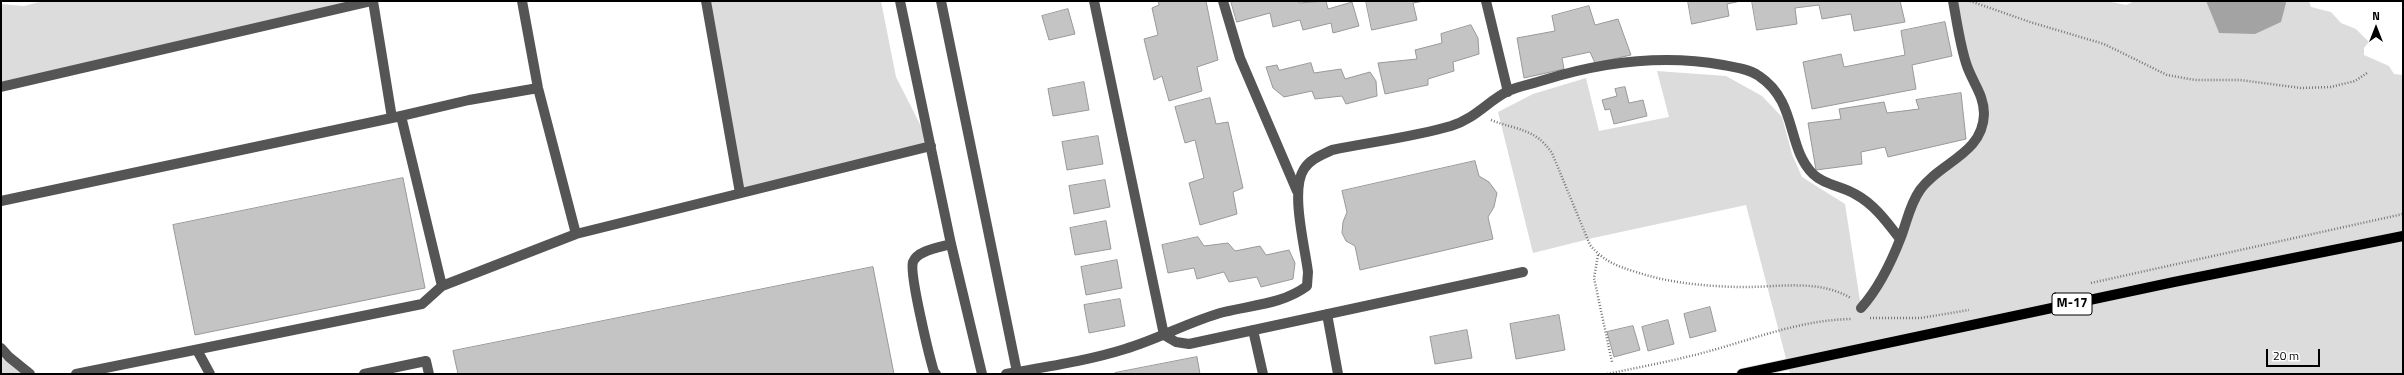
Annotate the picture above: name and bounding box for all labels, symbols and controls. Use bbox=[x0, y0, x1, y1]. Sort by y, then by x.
north arrow bbox=[2356, 8, 2396, 48]
text: N bbox=[2372, 8, 2380, 24]
road number: M-17 bbox=[2052, 293, 2092, 315]
scale bar bbox=[2268, 341, 2322, 367]
text: 20 m bbox=[2273, 346, 2299, 365]

